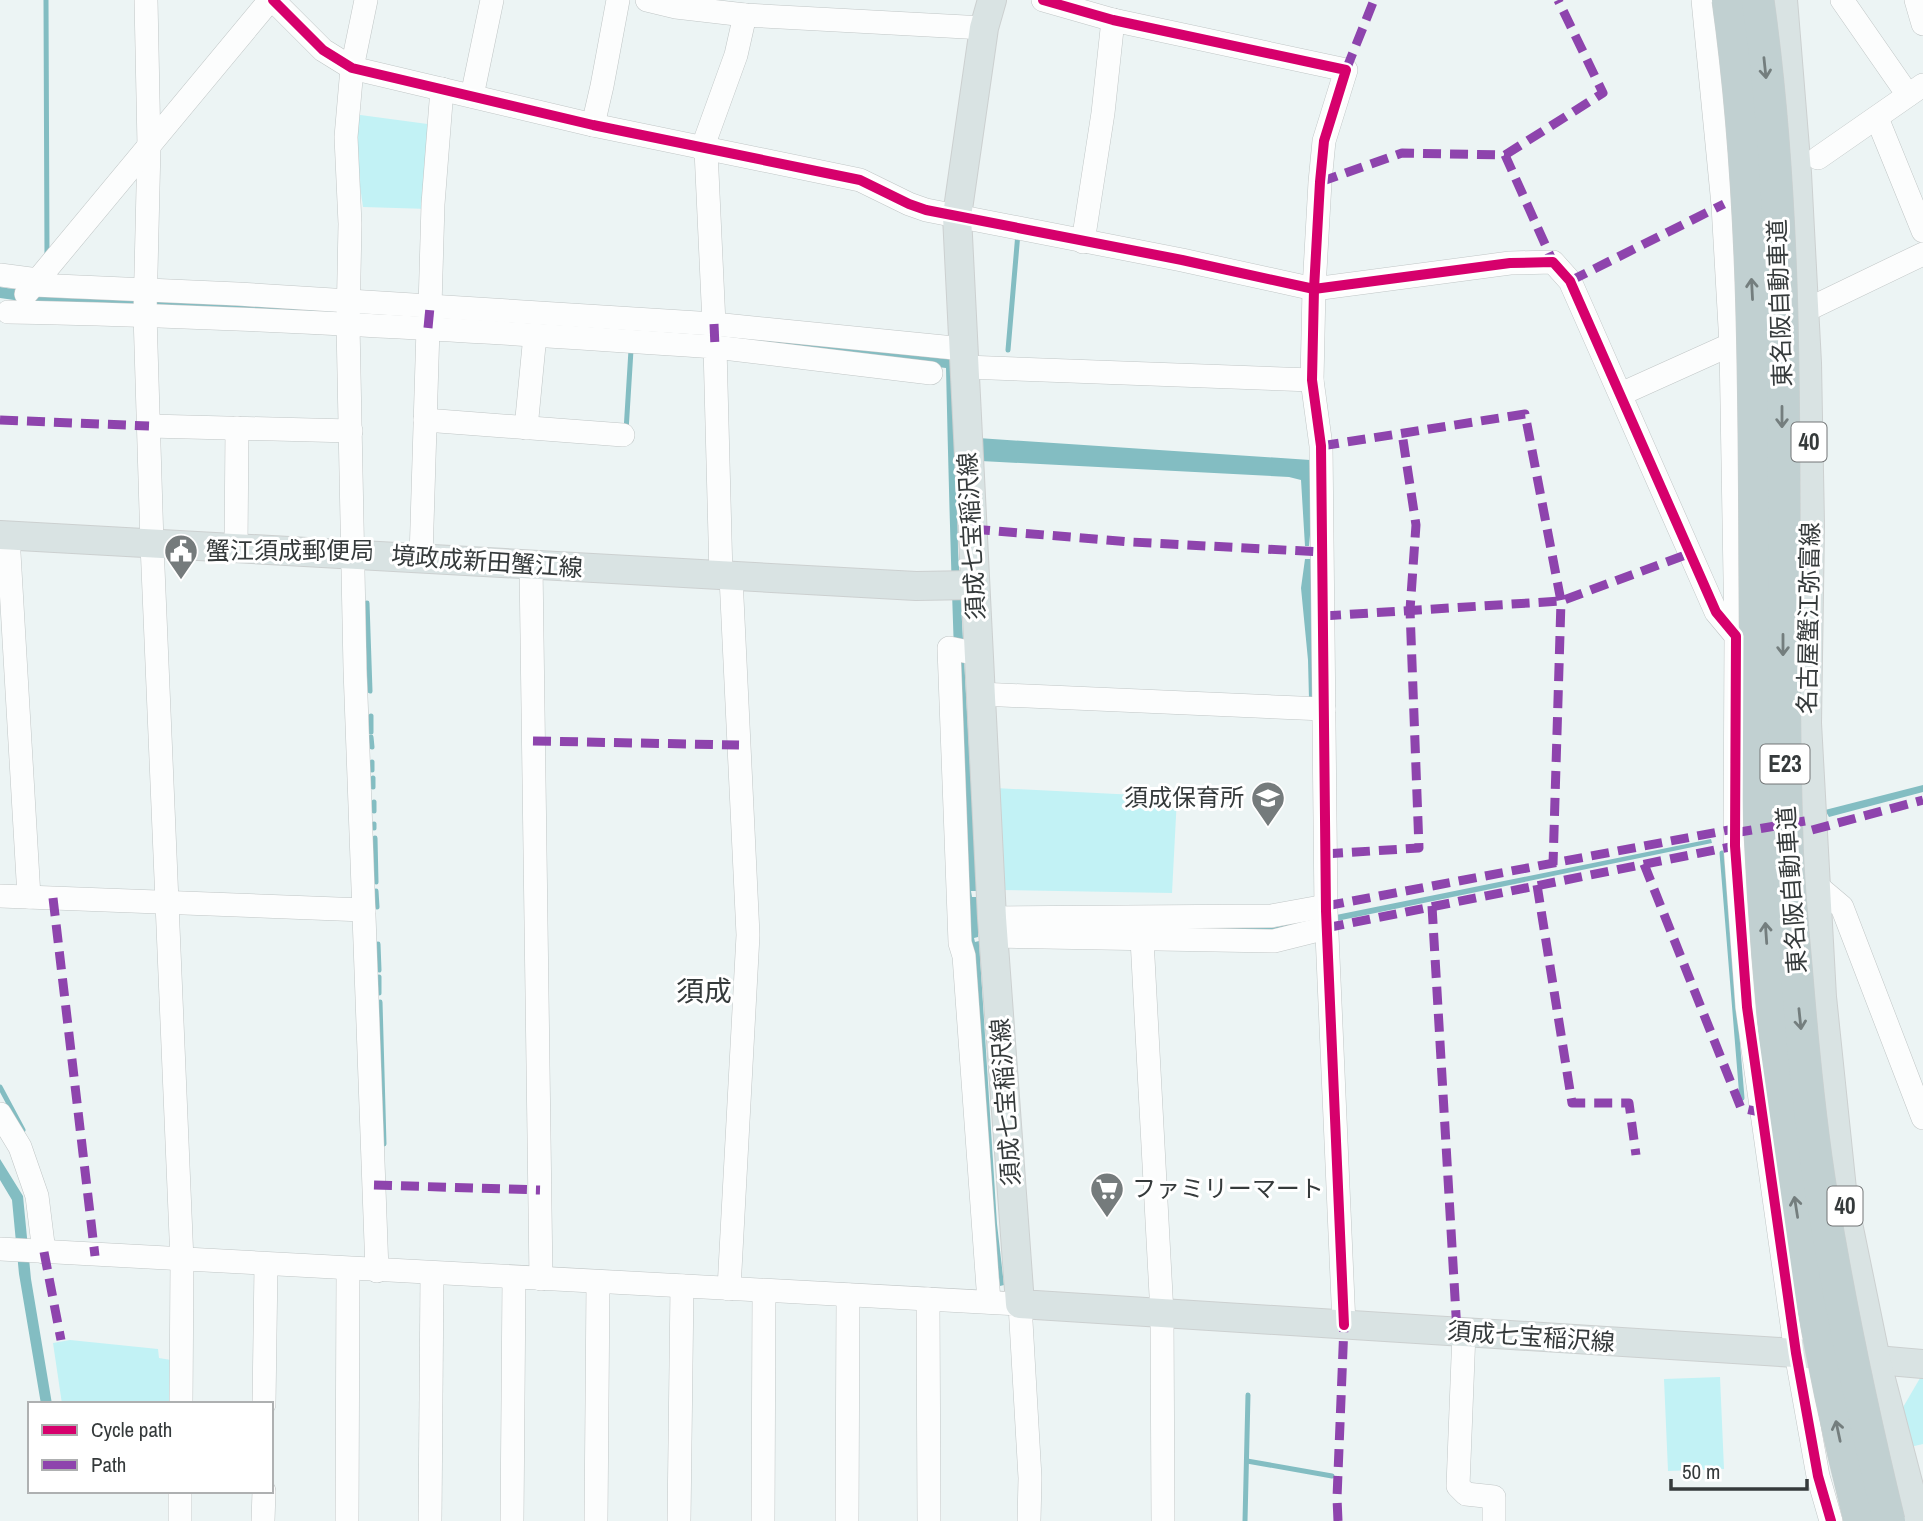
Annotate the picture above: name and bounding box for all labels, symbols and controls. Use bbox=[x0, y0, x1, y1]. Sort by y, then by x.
one-way arrow bbox=[1759, 56, 1772, 79]
street label: 東名阪自動車道 bbox=[1760, 219, 1798, 388]
one-way arrow bbox=[1745, 278, 1758, 301]
one-way arrow bbox=[1775, 406, 1789, 429]
road number: 40 bbox=[1792, 422, 1826, 462]
street label: 須成七宝稲沢線 bbox=[951, 451, 991, 621]
street label: 名古屋蟹江弥富線 bbox=[1790, 522, 1826, 714]
public building icon: 蟹江須成郵便局 bbox=[162, 532, 200, 581]
place label: 蟹江須成郵便局 bbox=[206, 534, 374, 566]
street label: 境政成新田蟹江線 bbox=[390, 538, 584, 584]
one-way arrow bbox=[1776, 633, 1790, 656]
road number: E23 bbox=[1760, 744, 1810, 784]
school or university icon: 須成保育所 bbox=[1249, 779, 1287, 828]
place label: 須成保育所 bbox=[1124, 781, 1244, 813]
street label: 東名阪自動車道 bbox=[1769, 805, 1813, 975]
one-way arrow bbox=[1759, 921, 1772, 944]
district label: 須成 bbox=[676, 972, 732, 1010]
one-way arrow bbox=[1794, 1007, 1807, 1029]
street label: 須成七宝稲沢線 bbox=[983, 1017, 1027, 1187]
supermarket icon: ファミリーマート bbox=[1088, 1170, 1126, 1219]
place label: ファミリーマート bbox=[1132, 1172, 1324, 1204]
road number: 40 bbox=[1828, 1186, 1862, 1226]
one-way arrow bbox=[1789, 1196, 1802, 1219]
street label: 須成七宝稲沢線 bbox=[1446, 1314, 1616, 1358]
legend bbox=[28, 1402, 273, 1493]
text: Cycle path bbox=[91, 1415, 172, 1444]
one-way arrow bbox=[1831, 1420, 1845, 1443]
scale bar bbox=[1671, 1448, 1808, 1492]
text: Path bbox=[91, 1450, 126, 1479]
text: 50 m bbox=[1682, 1457, 1720, 1486]

